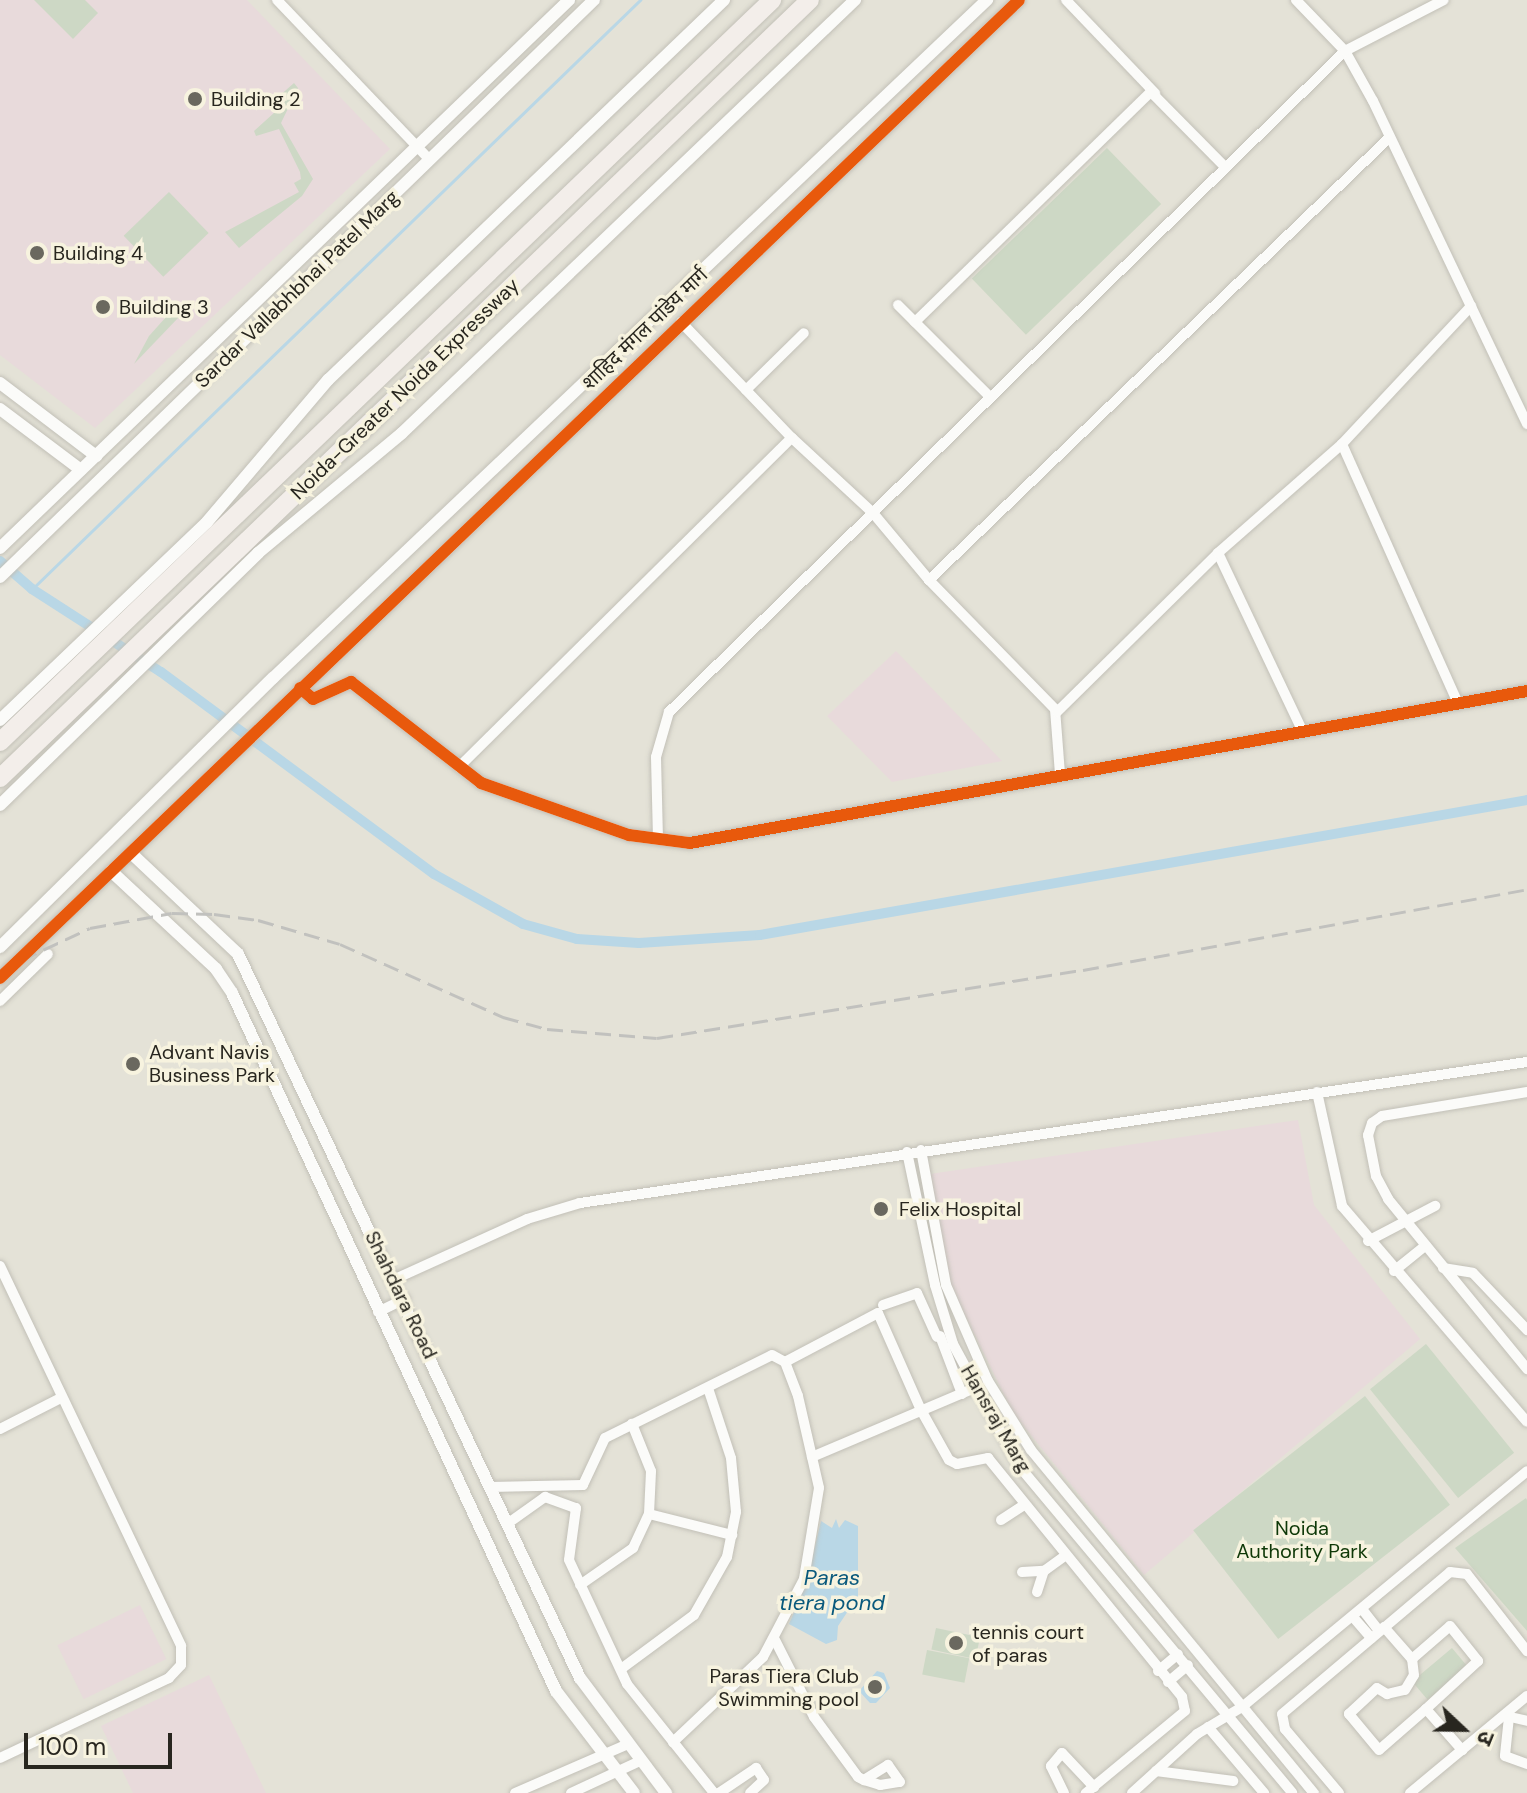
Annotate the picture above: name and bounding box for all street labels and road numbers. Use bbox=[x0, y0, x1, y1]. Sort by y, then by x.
street label: Sardar Vallabhbhai Patel Marg bbox=[190, 185, 404, 393]
street label: शाहिद मंगल पांडेय मार्ग bbox=[577, 263, 713, 395]
street label: Noida-Greater Noida Expressway bbox=[286, 273, 524, 505]
street label: Shahdara Road bbox=[360, 1227, 442, 1363]
street label: Hansraj Marg bbox=[955, 1361, 1037, 1477]

